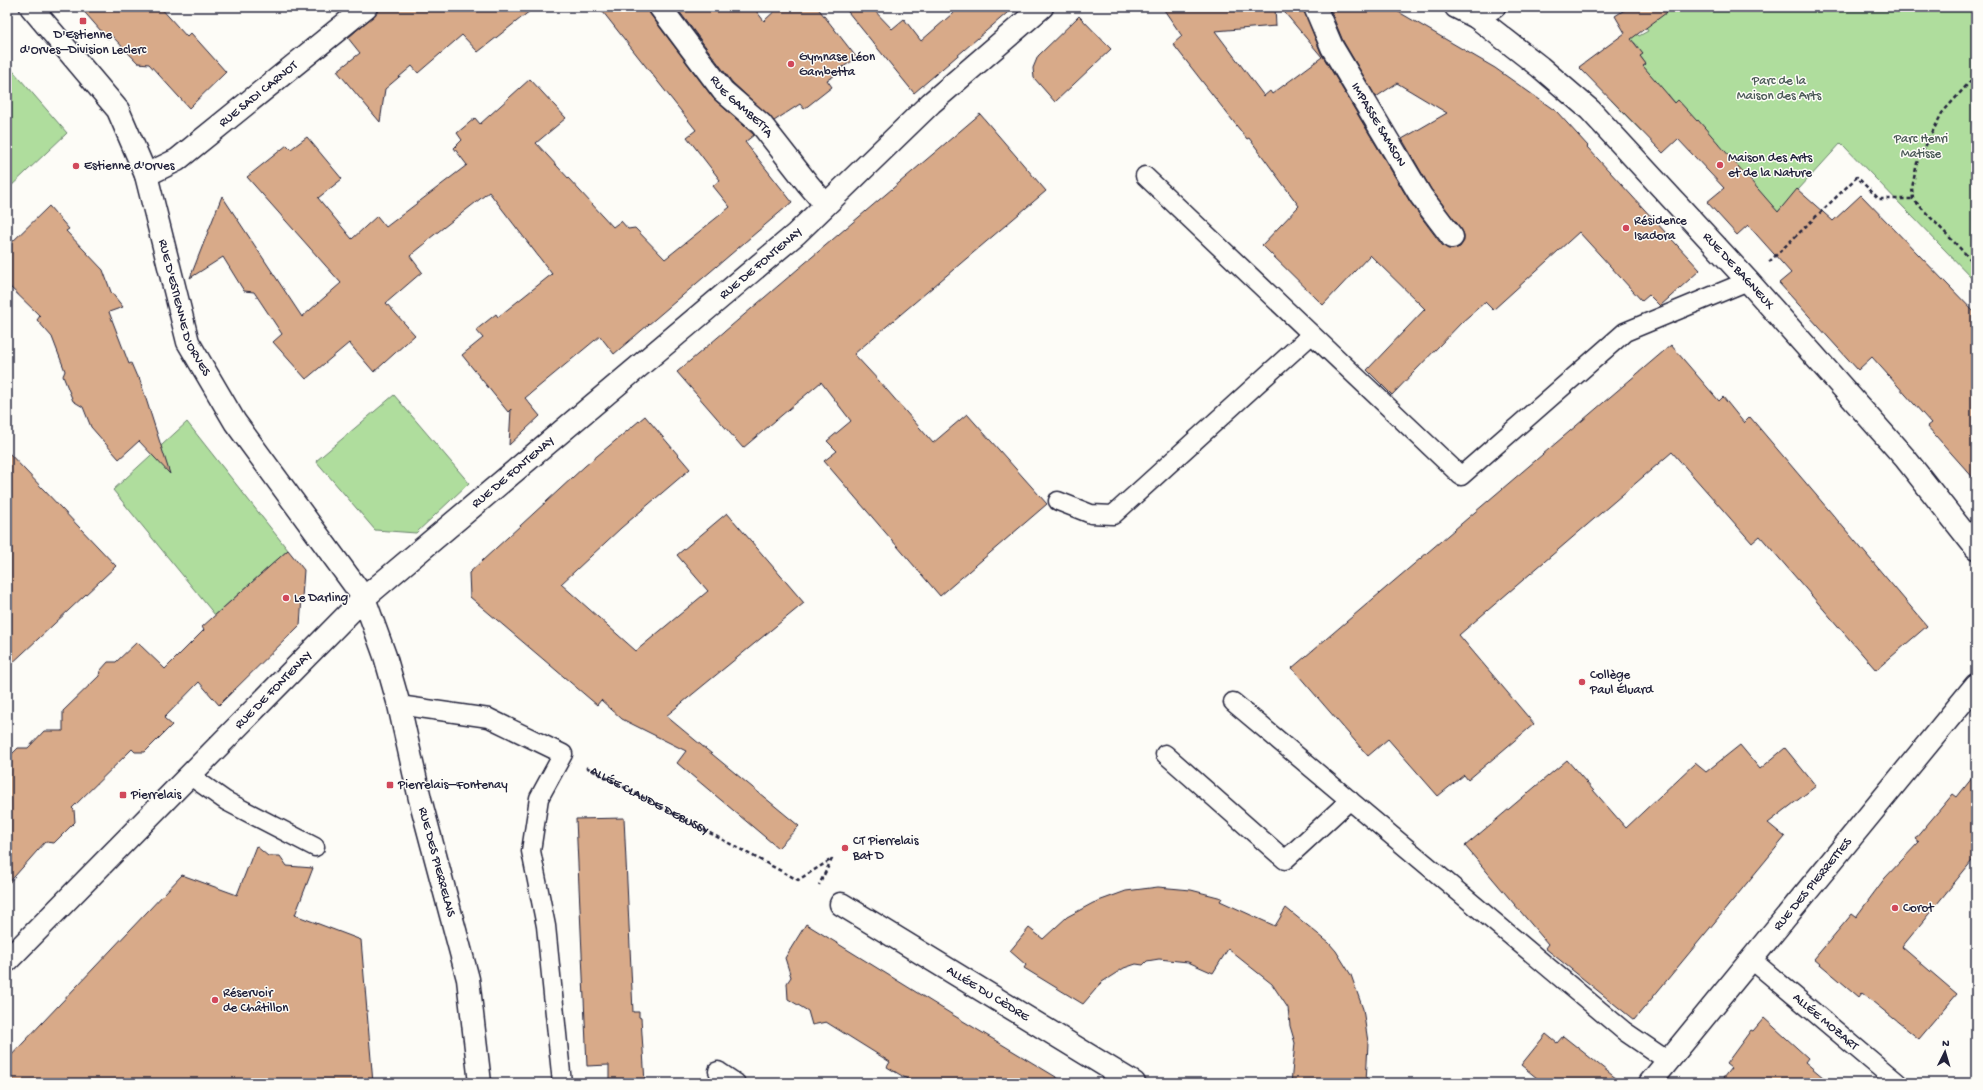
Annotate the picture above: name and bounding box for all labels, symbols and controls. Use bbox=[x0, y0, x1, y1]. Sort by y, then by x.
marker: D'Estienne d'Orves–Division Leclerc bbox=[78, 16, 88, 26]
place label: D'Estienne d'Orves–Division Leclerc bbox=[20, 28, 147, 58]
place label: Gymnase Léon Gambetta bbox=[799, 50, 876, 80]
street label: RUE SADI CARNOT bbox=[216, 57, 301, 130]
marker: Gymnase Léon Gambetta bbox=[786, 59, 796, 69]
street label: RUE GAMBETTA bbox=[707, 73, 777, 142]
park label: Parc de la Maison des Arts bbox=[1737, 74, 1822, 104]
street label: IMPASSE SAMSON bbox=[1348, 80, 1409, 170]
park label: Parc Henri Matisse bbox=[1893, 132, 1948, 162]
place label: Maison des Arts et de la Nature bbox=[1728, 151, 1814, 181]
place label: Estienne d'Orves bbox=[84, 159, 176, 174]
marker: Maison des Arts et de la Nature bbox=[1715, 160, 1725, 170]
marker: Estienne d'Orves bbox=[71, 161, 81, 171]
place label: Résidence Isadora bbox=[1634, 214, 1687, 244]
marker: Résidence Isadora bbox=[1621, 223, 1631, 233]
street label: RUE DE FONTENAY bbox=[716, 225, 805, 303]
street label: RUE DE BAGNEUX bbox=[1699, 229, 1778, 313]
street label: RUE D'ESTIENNE D'ORVES bbox=[155, 238, 214, 379]
street label: RUE DE FONTENAY bbox=[469, 433, 558, 511]
place label: Le Darling bbox=[294, 591, 348, 606]
marker: Le Darling bbox=[281, 593, 291, 603]
street label: RUE DE FONTENAY bbox=[232, 648, 315, 732]
place label: Collège Paul Éluard bbox=[1589, 668, 1654, 698]
marker: Collège Paul Éluard bbox=[1577, 677, 1587, 687]
street label: ALLÉE CLAUDE DEBUSSY bbox=[588, 763, 711, 839]
place label: Pierrelais–Fontenay bbox=[397, 778, 508, 793]
marker: Pierrelais–Fontenay bbox=[385, 780, 395, 790]
place label: Pierrelais bbox=[130, 788, 183, 803]
marker: Pierrelais bbox=[118, 790, 128, 800]
street label: RUE DES PIERRELAIS bbox=[415, 806, 459, 919]
place label: CT Pierrelais Bat D bbox=[852, 834, 920, 864]
street label: RUE DES PIERRETTES bbox=[1770, 834, 1856, 934]
marker: CT Pierrelais Bat D bbox=[840, 843, 850, 853]
place label: Corot bbox=[1903, 901, 1935, 916]
marker: Corot bbox=[1890, 903, 1900, 913]
street label: ALLÉE DU CÈDRE bbox=[944, 963, 1033, 1025]
place label: Réservoir de Châtillon bbox=[223, 986, 289, 1016]
street label: ALLÉE MOZART bbox=[1789, 990, 1862, 1054]
marker: Réservoir de Châtillon bbox=[210, 995, 220, 1005]
north arrow bbox=[1925, 1032, 1965, 1072]
text: N bbox=[1942, 1038, 1950, 1050]

